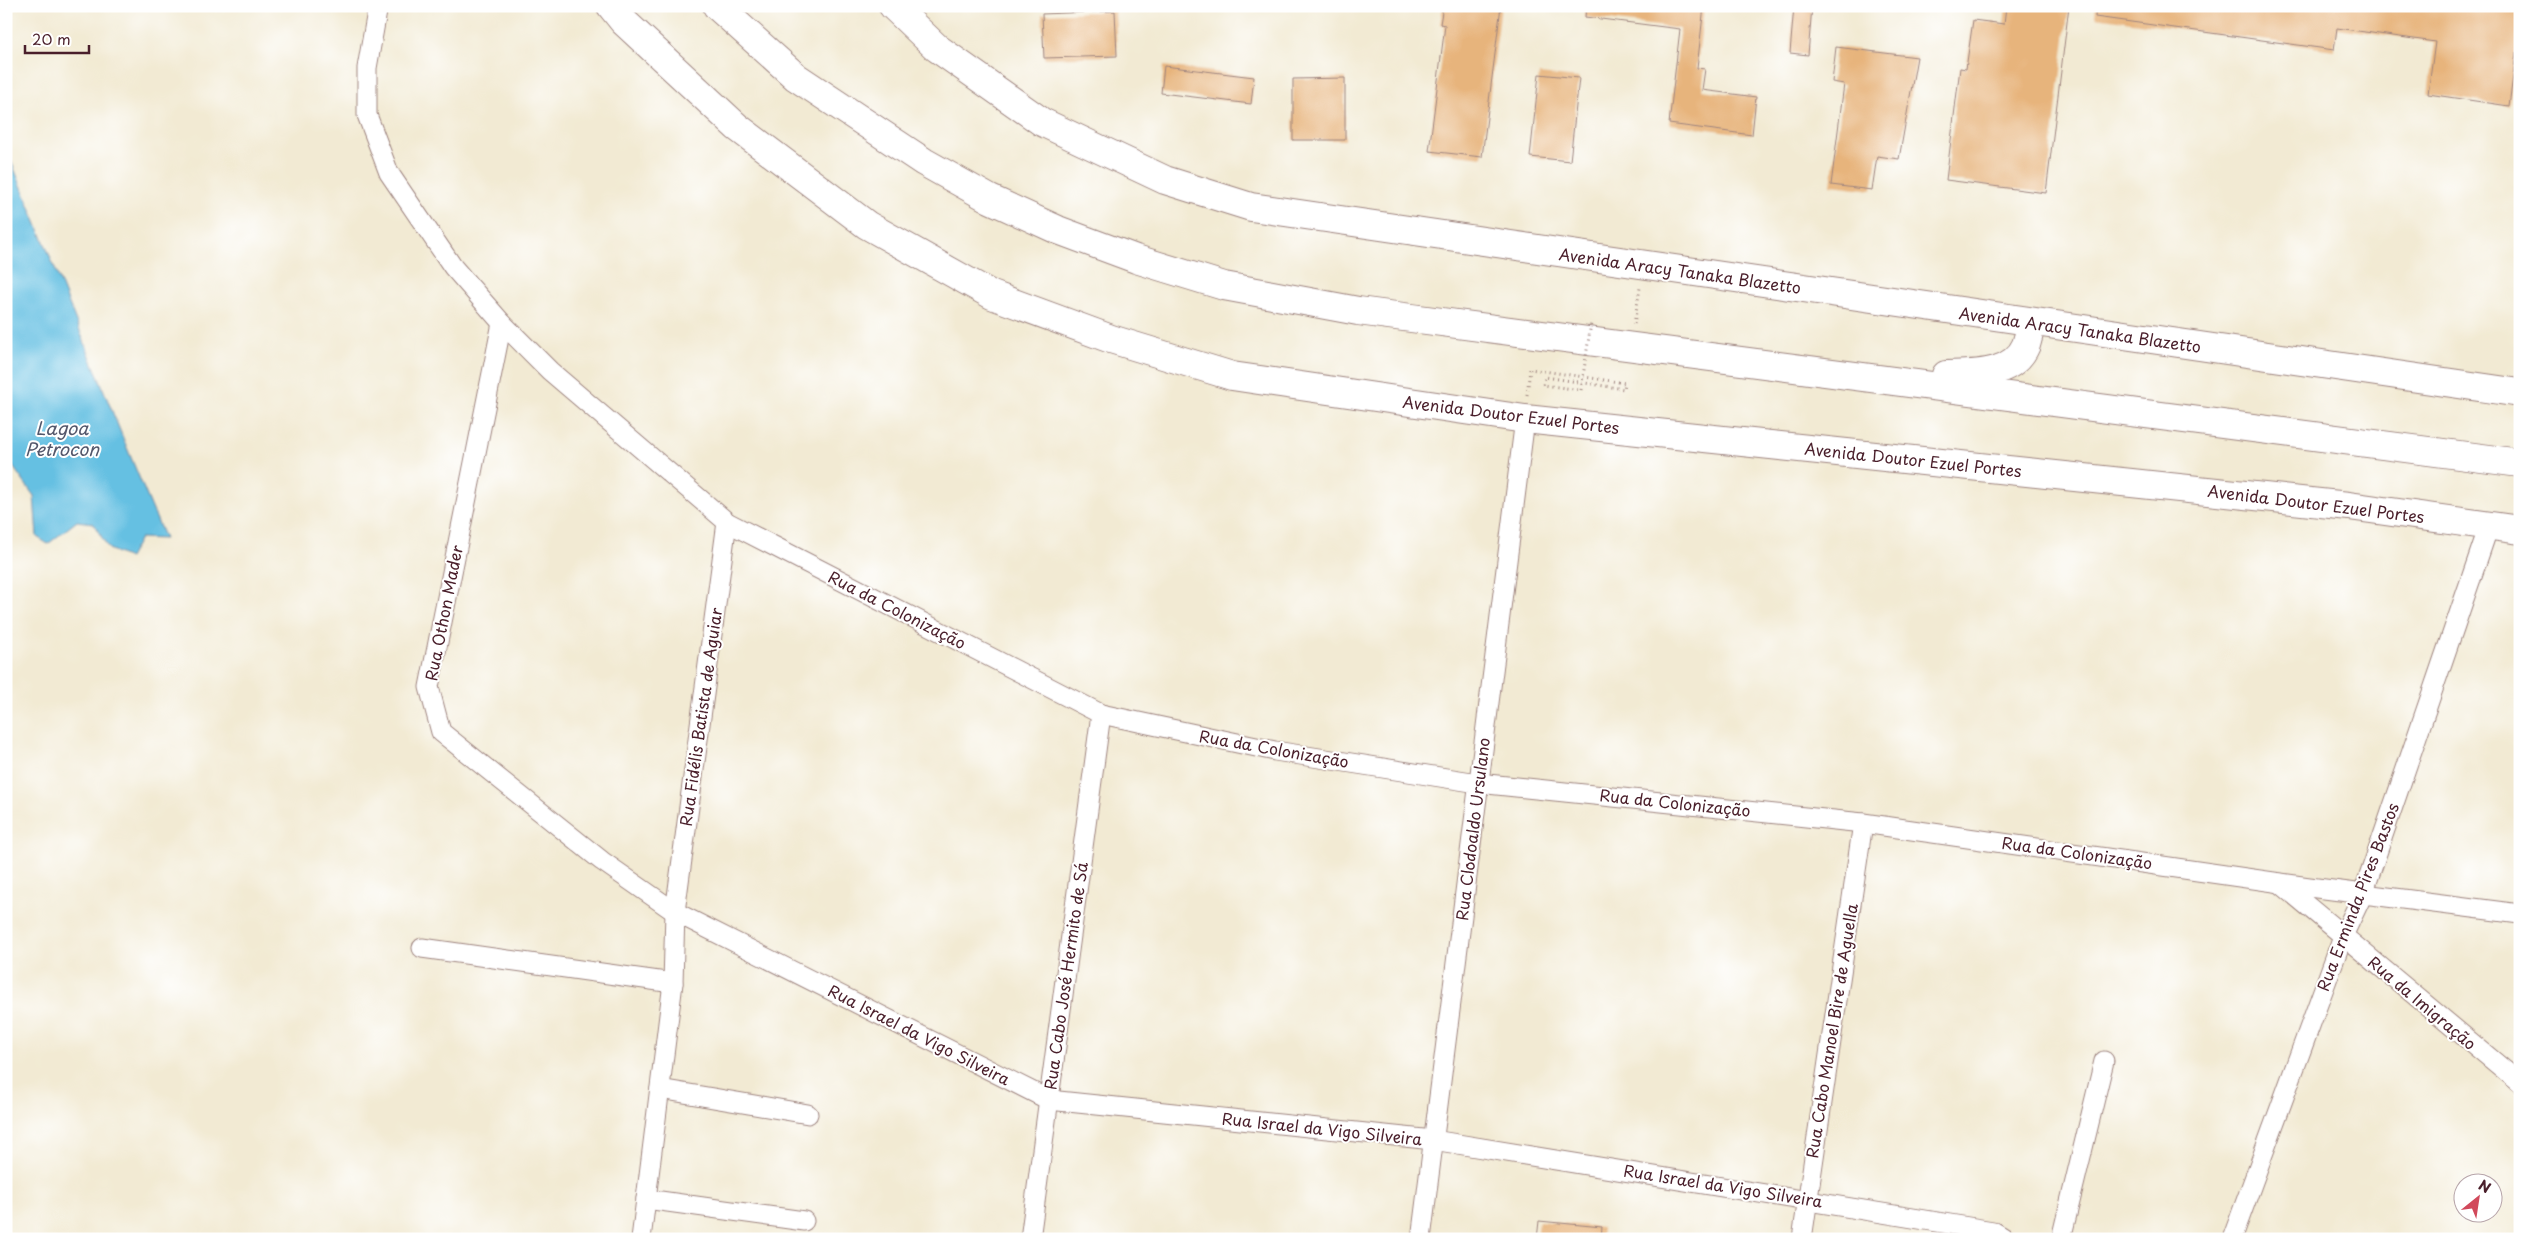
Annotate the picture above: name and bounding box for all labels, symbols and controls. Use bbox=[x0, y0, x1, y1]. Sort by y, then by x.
scale bar bbox=[25, 22, 89, 54]
text: 20 m bbox=[32, 27, 71, 50]
street label: Avenida Aracy Tanaka Blazetto bbox=[1558, 241, 1803, 299]
street label: Avenida Aracy Tanaka Blazetto bbox=[1958, 300, 2203, 358]
street label: Avenida Doutor Ezuel Portes bbox=[1401, 389, 1621, 439]
water label: Lagoa Petrocon bbox=[25, 414, 100, 462]
street label: Avenida Doutor Ezuel Portes bbox=[1803, 436, 2023, 482]
street label: Avenida Doutor Ezuel Portes bbox=[2206, 478, 2426, 528]
street label: Rua Othon Mader bbox=[418, 542, 468, 683]
street label: Rua da Colonização bbox=[824, 564, 971, 654]
street label: Rua Fidélis Batista de Aguiar bbox=[673, 605, 727, 828]
street label: Rua da Colonização bbox=[1197, 723, 1351, 773]
street label: Rua Clodoaldo Ursulano bbox=[1449, 736, 1495, 922]
street label: Rua da Colonização bbox=[1598, 782, 1752, 822]
street label: Rua Erminda Pires Bastos bbox=[2310, 799, 2404, 994]
street label: Rua da Colonização bbox=[2000, 830, 2154, 874]
street label: Rua Cabo José Hermito de Sá bbox=[1037, 860, 1093, 1091]
street label: Rua Cabo Manoel Bire de Aguella bbox=[1799, 902, 1863, 1160]
street label: Rua da Imigração bbox=[2363, 950, 2482, 1055]
street label: Rua Israel da Vigo Silveira bbox=[824, 978, 1015, 1091]
street label: Rua Israel da Vigo Silveira bbox=[1221, 1106, 1424, 1150]
street label: Rua Israel da Vigo Silveira bbox=[1622, 1157, 1825, 1213]
north arrow bbox=[2454, 1172, 2504, 1222]
text: N bbox=[2475, 1174, 2495, 1198]

